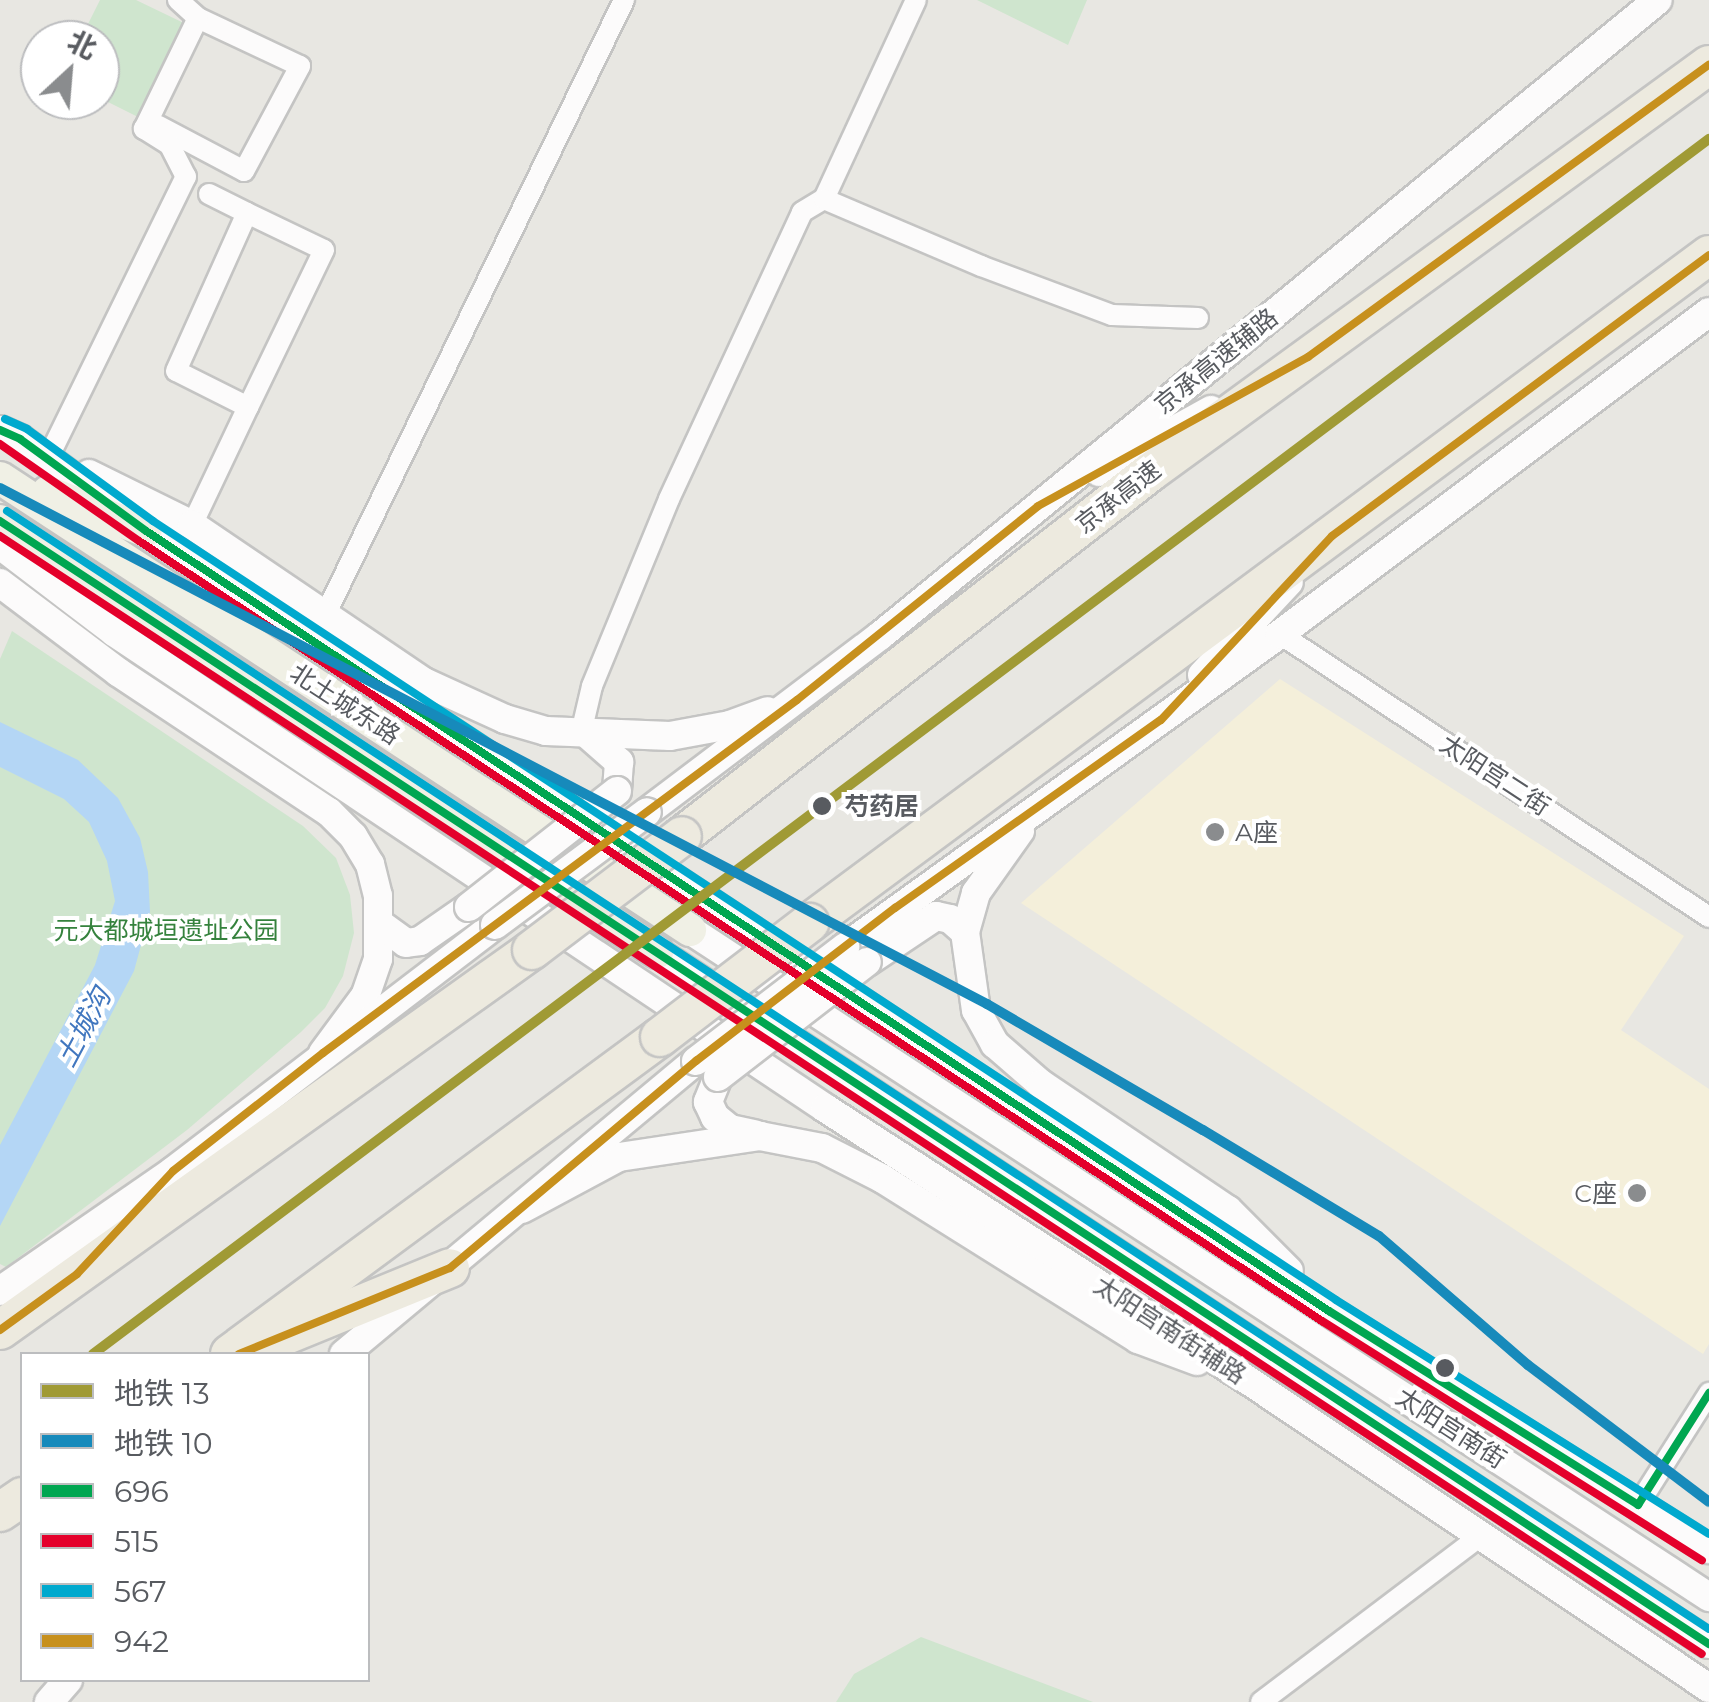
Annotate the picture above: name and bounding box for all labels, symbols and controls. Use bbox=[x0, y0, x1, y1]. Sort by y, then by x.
north arrow bbox=[20, 20, 120, 120]
text: 北 bbox=[62, 23, 102, 66]
street label: 京承高速辅路 bbox=[1148, 302, 1284, 420]
street label: 京承高速 bbox=[1069, 454, 1167, 540]
street label: 北土城东路 bbox=[284, 657, 406, 751]
street label: 太阳宫二街 bbox=[1434, 728, 1556, 822]
place label: 芍药居 bbox=[844, 791, 919, 821]
marker: 芍药居 bbox=[809, 793, 835, 819]
place label: A座 bbox=[1235, 817, 1278, 847]
marker: A座 bbox=[1204, 821, 1226, 843]
park label: 元大都城垣遗址公园 bbox=[54, 915, 278, 945]
water label: 土城沟 bbox=[48, 982, 118, 1072]
place label: C座 bbox=[1574, 1178, 1617, 1208]
marker: C座 bbox=[1626, 1182, 1648, 1204]
street label: 太阳宫南街辅路 bbox=[1088, 1270, 1252, 1390]
legend bbox=[20, 1352, 370, 1682]
unlabelled marker bbox=[1435, 1358, 1455, 1378]
text: 地铁 13 bbox=[114, 1375, 210, 1412]
street label: 太阳宫南街 bbox=[1390, 1381, 1512, 1475]
text: 地铁 10 bbox=[114, 1425, 213, 1462]
text: 696 bbox=[114, 1473, 169, 1510]
text: 515 bbox=[114, 1523, 159, 1560]
text: 567 bbox=[114, 1573, 167, 1610]
text: 942 bbox=[114, 1623, 169, 1660]

